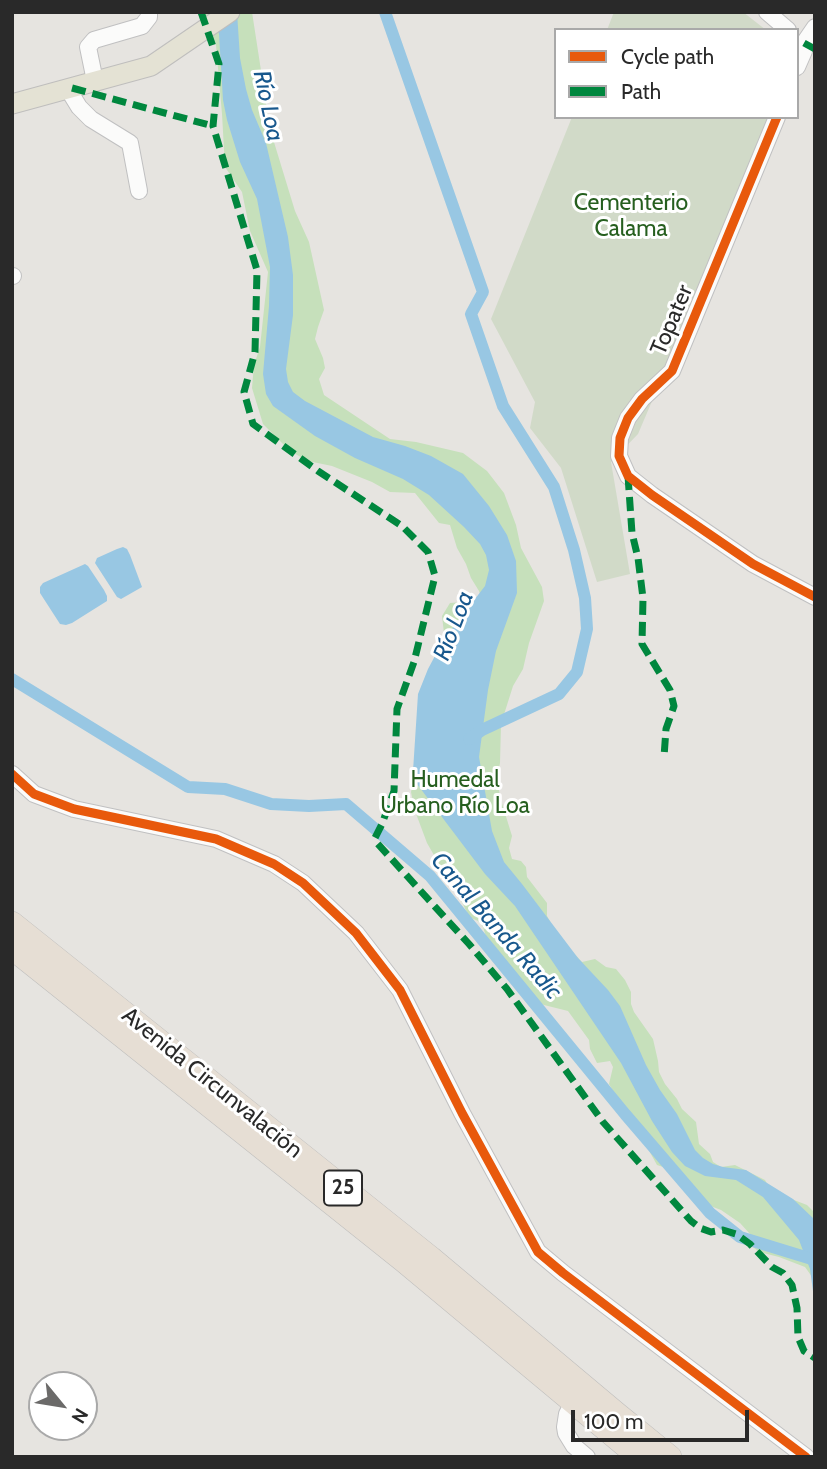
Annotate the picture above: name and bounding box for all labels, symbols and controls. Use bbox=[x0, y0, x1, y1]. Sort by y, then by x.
legend bbox=[554, 28, 799, 119]
text: Cycle path bbox=[621, 44, 714, 69]
water label: Río Loa bbox=[246, 68, 290, 144]
text: Path bbox=[621, 79, 661, 104]
park label: Cementerio Calama bbox=[574, 189, 688, 243]
street label: Topater bbox=[645, 281, 699, 359]
water label: Río Loa bbox=[428, 587, 480, 665]
park label: Humedal Urbano Río Loa bbox=[380, 766, 530, 820]
water label: Canal Banda Radic bbox=[424, 847, 568, 1005]
street label: Avenida Circunvalación bbox=[116, 1002, 308, 1164]
road number: 25 bbox=[324, 1170, 362, 1206]
north arrow bbox=[28, 1371, 98, 1441]
scale bar bbox=[575, 1396, 754, 1440]
text: N bbox=[67, 1404, 93, 1427]
text: 100 m bbox=[584, 1409, 643, 1434]

